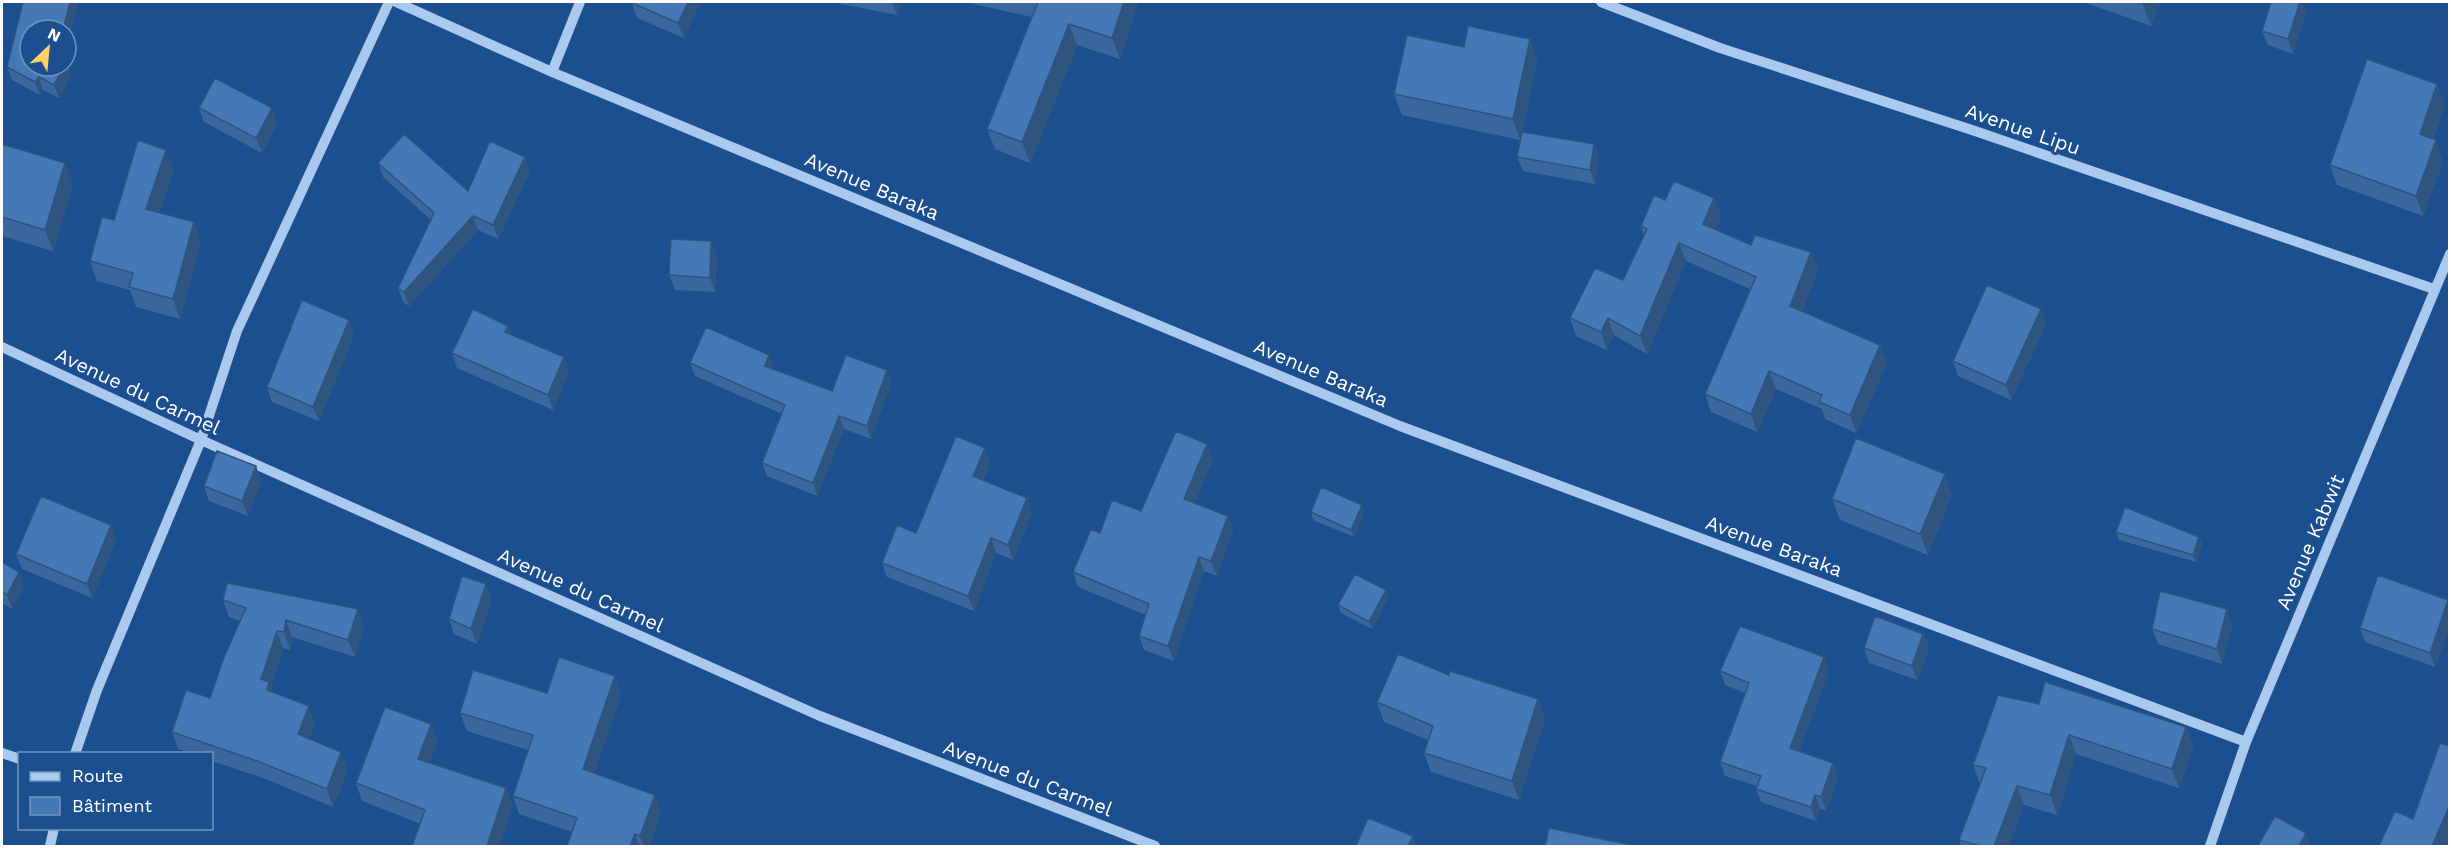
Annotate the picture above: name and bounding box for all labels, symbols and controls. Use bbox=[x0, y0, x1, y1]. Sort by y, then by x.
north arrow bbox=[18, 18, 78, 78]
text: N bbox=[45, 24, 64, 46]
street label: Avenue Lipu bbox=[1962, 98, 2084, 160]
street label: Avenue Baraka bbox=[801, 147, 943, 225]
street label: Avenue Baraka bbox=[1250, 334, 1392, 412]
street label: Avenue du Carmel bbox=[52, 342, 224, 440]
street label: Avenue Kabwit bbox=[2271, 470, 2349, 613]
street label: Avenue Baraka bbox=[1702, 510, 1846, 582]
street label: Avenue du Carmel bbox=[494, 543, 668, 637]
street label: Avenue du Carmel bbox=[940, 735, 1116, 821]
legend bbox=[18, 752, 213, 830]
text: Route bbox=[72, 765, 124, 786]
text: Bâtiment bbox=[72, 795, 152, 816]

